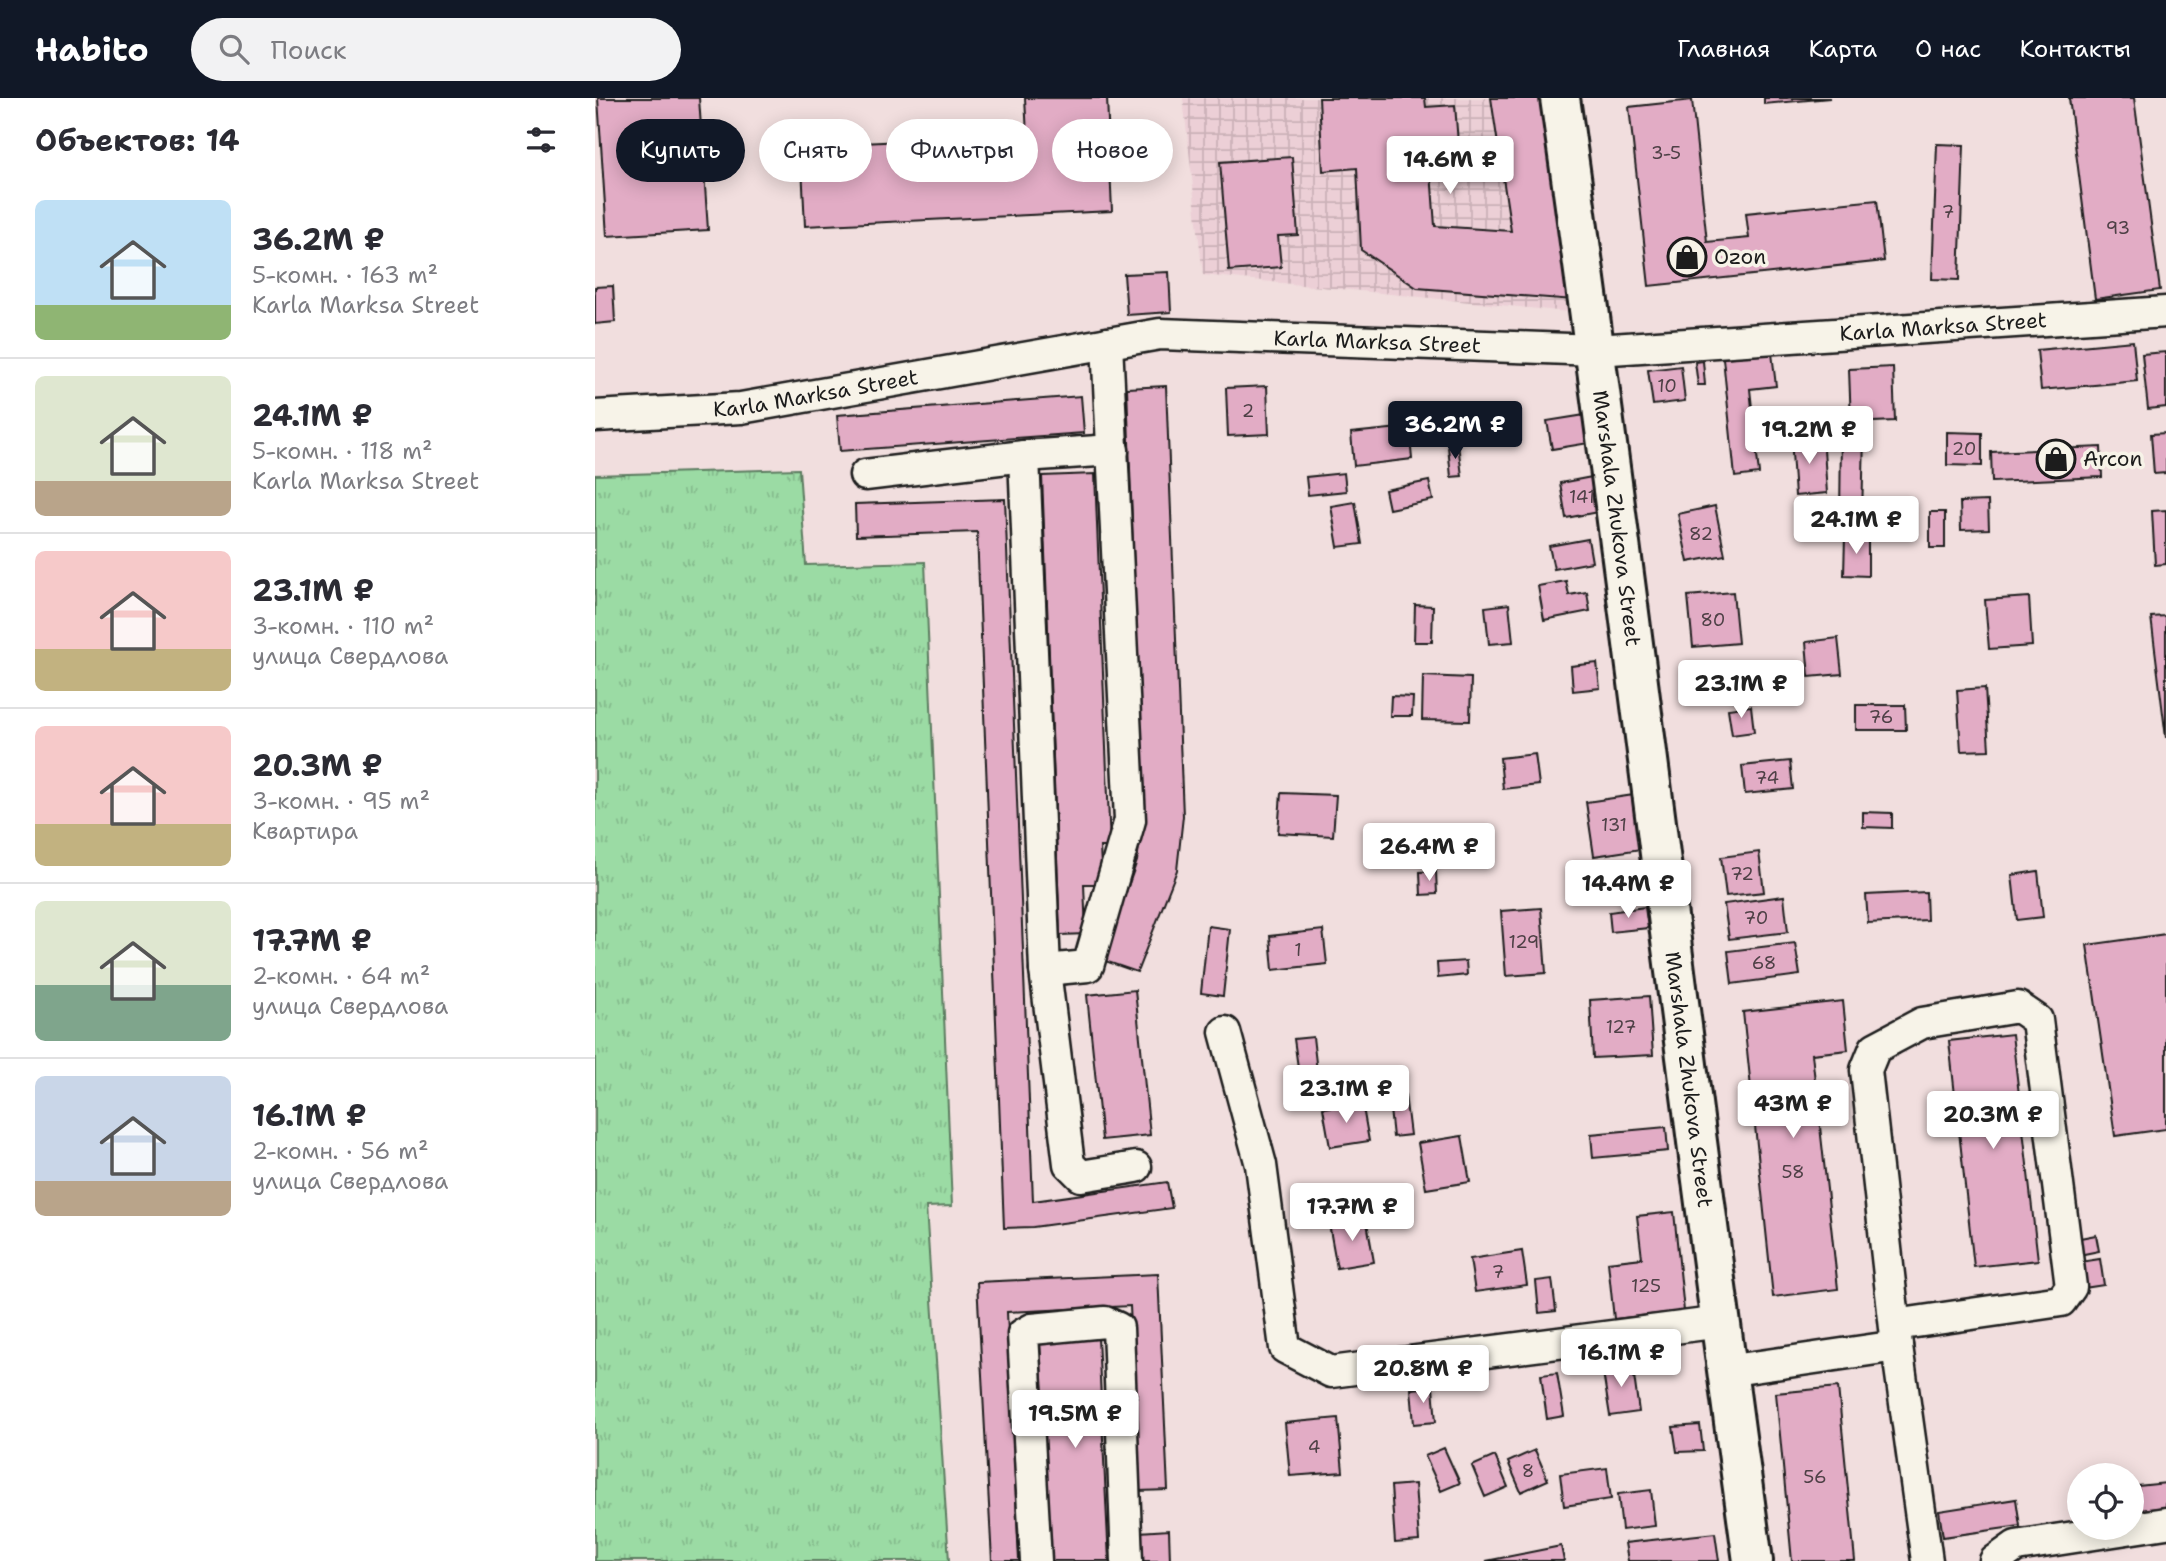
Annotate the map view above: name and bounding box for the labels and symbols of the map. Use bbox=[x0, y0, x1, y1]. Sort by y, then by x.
pin: 14.6M ₽ bbox=[1385, 136, 1515, 196]
house number: 3-5 bbox=[1651, 141, 1681, 165]
house number: 7 bbox=[1942, 200, 1954, 224]
house number: 93 bbox=[2106, 216, 2130, 240]
shop icon: Ozon bbox=[1666, 236, 1708, 278]
place label: Ozon bbox=[1714, 243, 1766, 271]
street label: Karla Marksa Street bbox=[1839, 306, 2048, 348]
street label: Karla Marksa Street bbox=[1273, 324, 1481, 360]
street label: Karla Marksa Street bbox=[712, 363, 920, 424]
house number: 10 bbox=[1657, 374, 1677, 398]
street label: Marshala Zhukova Street bbox=[1586, 388, 1647, 648]
house number: 2 bbox=[1242, 399, 1254, 423]
pin: 36.2M ₽ bbox=[1390, 402, 1520, 461]
pin: 19.2M ₽ bbox=[1744, 406, 1874, 466]
house number: 20 bbox=[1952, 437, 1976, 461]
shop icon: Arcon bbox=[2035, 438, 2077, 480]
place label: Arcon bbox=[2083, 445, 2143, 473]
house number: 141 bbox=[1569, 485, 1595, 509]
pin: 24.1M ₽ bbox=[1791, 496, 1921, 556]
house number: 82 bbox=[1689, 522, 1713, 546]
house number: 80 bbox=[1701, 608, 1725, 632]
pin: 23.1M ₽ bbox=[1676, 660, 1806, 720]
house number: 76 bbox=[1869, 705, 1893, 729]
house number: 74 bbox=[1755, 766, 1779, 790]
house number: 131 bbox=[1601, 813, 1627, 837]
pin: 26.4M ₽ bbox=[1364, 824, 1494, 883]
pin: 14.4M ₽ bbox=[1563, 860, 1693, 920]
house number: 72 bbox=[1730, 862, 1754, 886]
house number: 70 bbox=[1744, 906, 1768, 930]
house number: 129 bbox=[1509, 930, 1539, 954]
house number: 1 bbox=[1294, 938, 1302, 962]
street label: Marshala Zhukova Street bbox=[1659, 950, 1719, 1209]
house number: 68 bbox=[1752, 951, 1776, 975]
house number: 127 bbox=[1606, 1015, 1636, 1039]
pin: 23.1M ₽ bbox=[1281, 1066, 1411, 1125]
pin: 43M ₽ bbox=[1744, 1080, 1842, 1140]
pin: 20.3M ₽ bbox=[1928, 1091, 2058, 1151]
house number: 58 bbox=[1781, 1160, 1805, 1184]
pin: 17.7M ₽ bbox=[1287, 1184, 1417, 1243]
house number: 7 bbox=[1492, 1260, 1504, 1284]
house number: 125 bbox=[1631, 1274, 1661, 1298]
pin: 16.1M ₽ bbox=[1556, 1330, 1686, 1389]
pin: 20.8M ₽ bbox=[1358, 1346, 1488, 1405]
pin: 19.5M ₽ bbox=[1010, 1390, 1140, 1450]
house number: 4 bbox=[1308, 1435, 1320, 1459]
house number: 8 bbox=[1522, 1459, 1534, 1483]
house number: 56 bbox=[1803, 1465, 1827, 1489]

